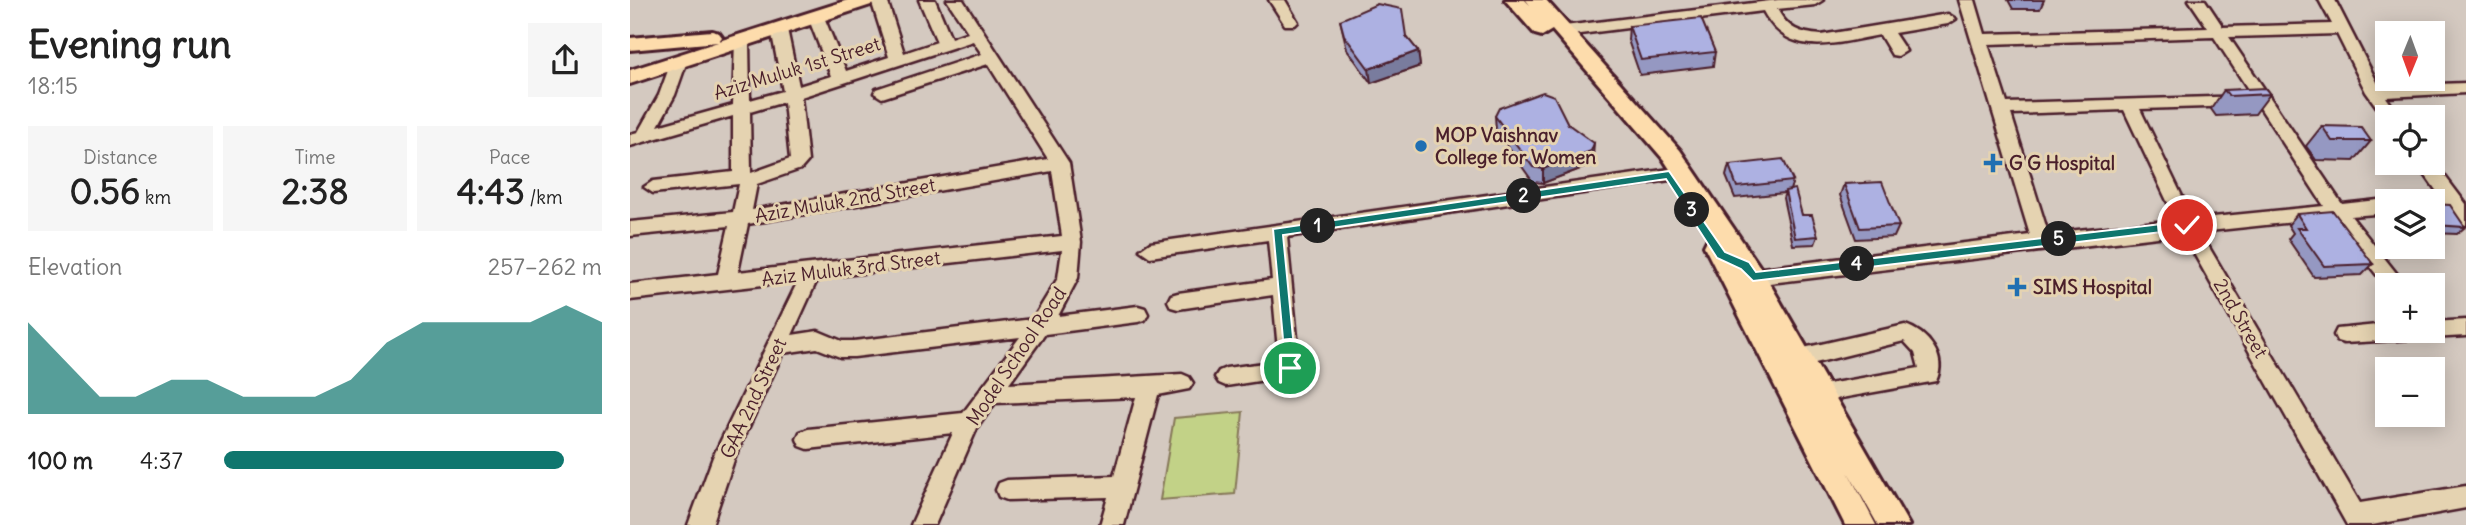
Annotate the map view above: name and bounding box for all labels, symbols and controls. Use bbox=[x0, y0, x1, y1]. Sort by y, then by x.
text: Evening run bbox=[28, 21, 231, 68]
north arrow bbox=[2375, 21, 2445, 91]
map controls bbox=[2375, 21, 2445, 427]
button: share bbox=[528, 23, 602, 97]
street label: Aziz Muluk 1st Street bbox=[711, 31, 883, 105]
text: 18:15 bbox=[28, 71, 78, 100]
button: locate bbox=[2375, 105, 2445, 175]
place label: MOP Vaishnav College for Women bbox=[1435, 123, 1596, 169]
marker: MOP Vaishnav College for Women bbox=[1413, 138, 1429, 154]
text: Distance bbox=[83, 145, 157, 169]
text: Time bbox=[294, 145, 336, 169]
text: Pace bbox=[489, 145, 530, 169]
place label: G G Hospital bbox=[2009, 151, 2115, 175]
marker: G G Hospital bbox=[1983, 153, 2003, 173]
text: 0.56 bbox=[70, 169, 140, 213]
text: 2:38 bbox=[281, 169, 349, 213]
text: 4:43 bbox=[457, 169, 525, 213]
street label: Aziz Muluk 2nd Street bbox=[753, 172, 937, 228]
pin: 2 bbox=[1506, 178, 1542, 214]
text: 2 bbox=[1518, 183, 1529, 207]
text: km bbox=[140, 185, 171, 209]
text: /km bbox=[525, 185, 563, 209]
button: layers bbox=[2375, 189, 2445, 259]
pin: 3 bbox=[1674, 192, 1710, 228]
pin bbox=[2157, 195, 2217, 255]
text: 3 bbox=[1686, 197, 1697, 221]
icon: check bbox=[2168, 206, 2206, 244]
pin: 1 bbox=[1300, 208, 1336, 244]
text: 1 bbox=[1314, 213, 1321, 237]
pin: 5 bbox=[2042, 222, 2076, 256]
text: 5 bbox=[2053, 226, 2064, 250]
street label: Aziz Muluk 3rd Street bbox=[760, 245, 942, 291]
pin: 4 bbox=[1840, 246, 1874, 282]
text: 4 bbox=[1851, 251, 1862, 275]
text: Elevation bbox=[28, 252, 122, 281]
text: 257–262 m bbox=[488, 252, 602, 281]
button: + bbox=[2375, 273, 2445, 343]
street label: 2nd Street bbox=[2209, 274, 2273, 362]
place label: SIMS Hospital bbox=[2033, 275, 2152, 299]
marker: SIMS Hospital bbox=[2007, 277, 2027, 297]
street label: Model School Road bbox=[961, 282, 1071, 430]
street label: GAA 2nd Street bbox=[715, 334, 791, 462]
pin bbox=[1260, 338, 1320, 398]
icon: arrive bbox=[1271, 349, 1309, 387]
button: − bbox=[2375, 357, 2445, 427]
text: 100 m bbox=[28, 446, 93, 475]
text: 4:37 bbox=[140, 446, 183, 475]

